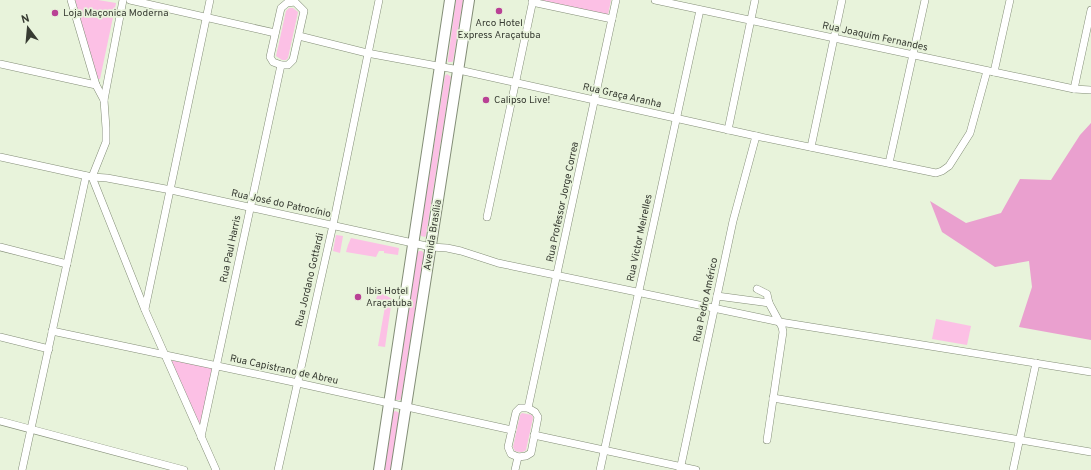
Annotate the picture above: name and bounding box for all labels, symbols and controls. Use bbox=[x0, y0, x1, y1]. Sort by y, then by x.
marker: Arco Hotel Express Araçatuba bbox=[494, 6, 504, 16]
place label: Loja Maçonica Moderna bbox=[63, 7, 168, 20]
north arrow bbox=[8, 8, 48, 48]
marker: Loja Maçonica Moderna bbox=[50, 8, 60, 18]
text: N bbox=[20, 12, 31, 27]
place label: Arco Hotel Express Araçatuba bbox=[457, 17, 541, 42]
street label: Rua Joaquim Fernandes bbox=[821, 19, 929, 55]
street label: Rua Graça Aranha bbox=[581, 81, 663, 111]
place label: Calipso Live! bbox=[494, 94, 551, 107]
marker: Calipso Live! bbox=[481, 95, 491, 105]
street label: Rua Professor Jorge Correa bbox=[544, 141, 582, 263]
street label: Rua José do Patrocínio bbox=[230, 187, 333, 221]
street label: Rua Victor Meirelles bbox=[624, 193, 656, 283]
street label: Avenida Brasília bbox=[421, 199, 445, 271]
street label: Rua Paul Harris bbox=[217, 214, 245, 284]
street label: Rua Jordano Gottardi bbox=[293, 232, 327, 328]
street label: Rua Pedro Américo bbox=[691, 256, 721, 344]
place label: Ibis Hotel Araçatuba bbox=[366, 285, 412, 310]
marker: Ibis Hotel Araçatuba bbox=[353, 292, 363, 302]
street label: Rua Capistrano de Abreu bbox=[229, 352, 339, 388]

